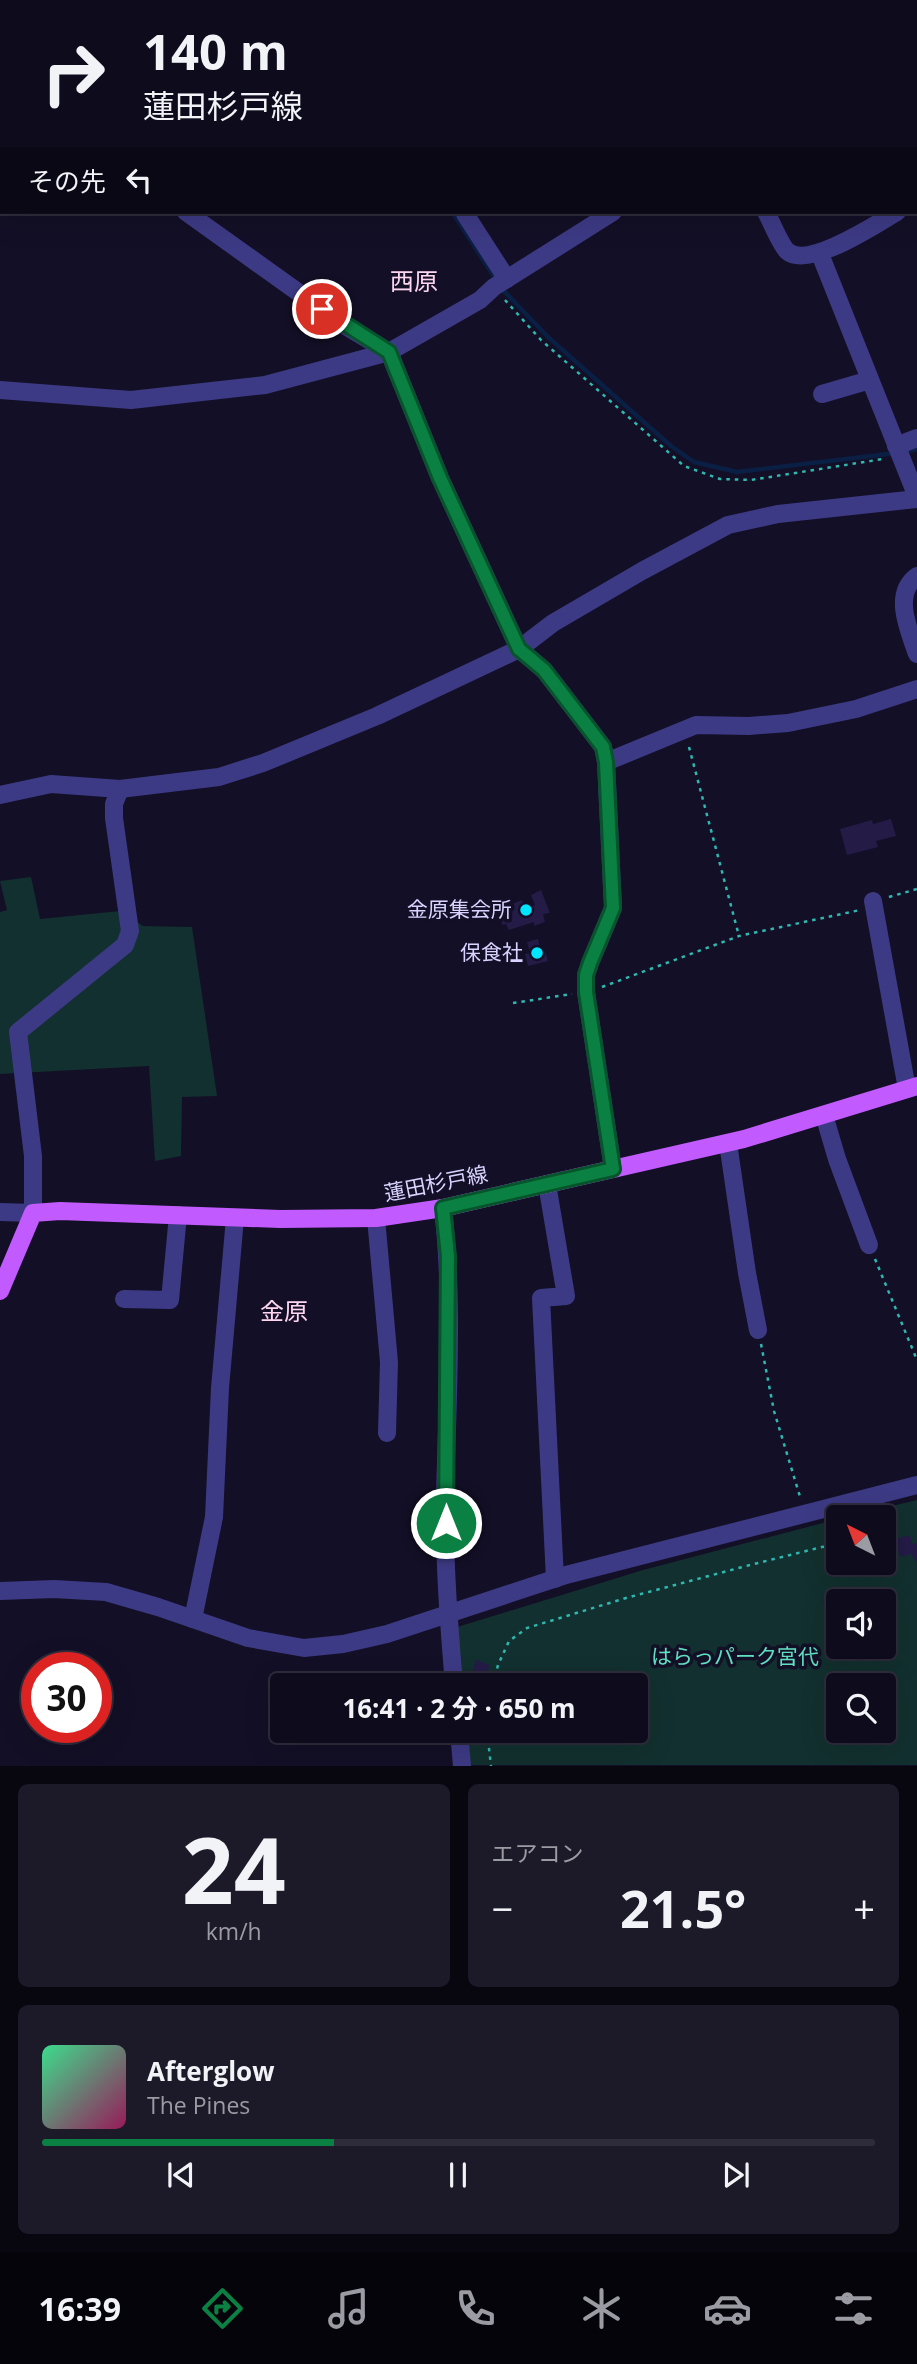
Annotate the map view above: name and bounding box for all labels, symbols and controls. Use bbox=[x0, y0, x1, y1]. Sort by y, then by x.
text: 140 m bbox=[143, 18, 288, 84]
icon: right bbox=[28, 28, 119, 119]
text: 蓮田杉戸線 bbox=[143, 84, 303, 127]
icon: left bbox=[120, 161, 158, 199]
text: その先 bbox=[28, 163, 106, 199]
district label: 西原 bbox=[390, 264, 438, 297]
pin bbox=[292, 279, 352, 339]
icon: arrive bbox=[303, 290, 341, 328]
place label: 金原集会所 bbox=[407, 895, 512, 923]
marker: 金原集会所 bbox=[518, 902, 534, 918]
place label: 保食社 bbox=[460, 938, 523, 966]
marker: 保食社 bbox=[529, 945, 545, 961]
street label: 蓮田杉戸線 bbox=[382, 1159, 490, 1207]
district label: 金原 bbox=[260, 1294, 308, 1327]
position arrow bbox=[409, 1486, 483, 1560]
north arrow bbox=[826, 1505, 896, 1575]
map controls bbox=[826, 1505, 896, 1743]
button: sound bbox=[826, 1589, 896, 1659]
park label: はらっパーク宮代 bbox=[651, 1642, 819, 1670]
speed limit sign: 30 bbox=[21, 1652, 112, 1743]
button: search bbox=[826, 1673, 896, 1743]
text: 16:41 · 2 分 · 650 m bbox=[342, 1690, 576, 1726]
text: 24 bbox=[182, 1807, 286, 1931]
text: エアコン bbox=[492, 1837, 584, 1869]
text: 21.5° bbox=[620, 1872, 746, 1943]
text: − bbox=[492, 1882, 513, 1934]
text: + bbox=[853, 1882, 875, 1934]
text: km/h bbox=[206, 1915, 262, 1947]
text: Afterglow bbox=[147, 2053, 274, 2089]
text: The Pines bbox=[147, 2089, 250, 2121]
icon: previous bbox=[162, 2156, 200, 2194]
icon: pause bbox=[439, 2156, 477, 2194]
icon: next bbox=[717, 2156, 755, 2194]
icon: directions bbox=[198, 2284, 247, 2333]
icon: music bbox=[324, 2284, 373, 2333]
icon: phone bbox=[451, 2284, 500, 2333]
icon: climate bbox=[577, 2284, 626, 2333]
icon: car bbox=[703, 2284, 752, 2333]
icon: filters bbox=[829, 2284, 878, 2333]
text: 16:39 bbox=[39, 2287, 121, 2330]

